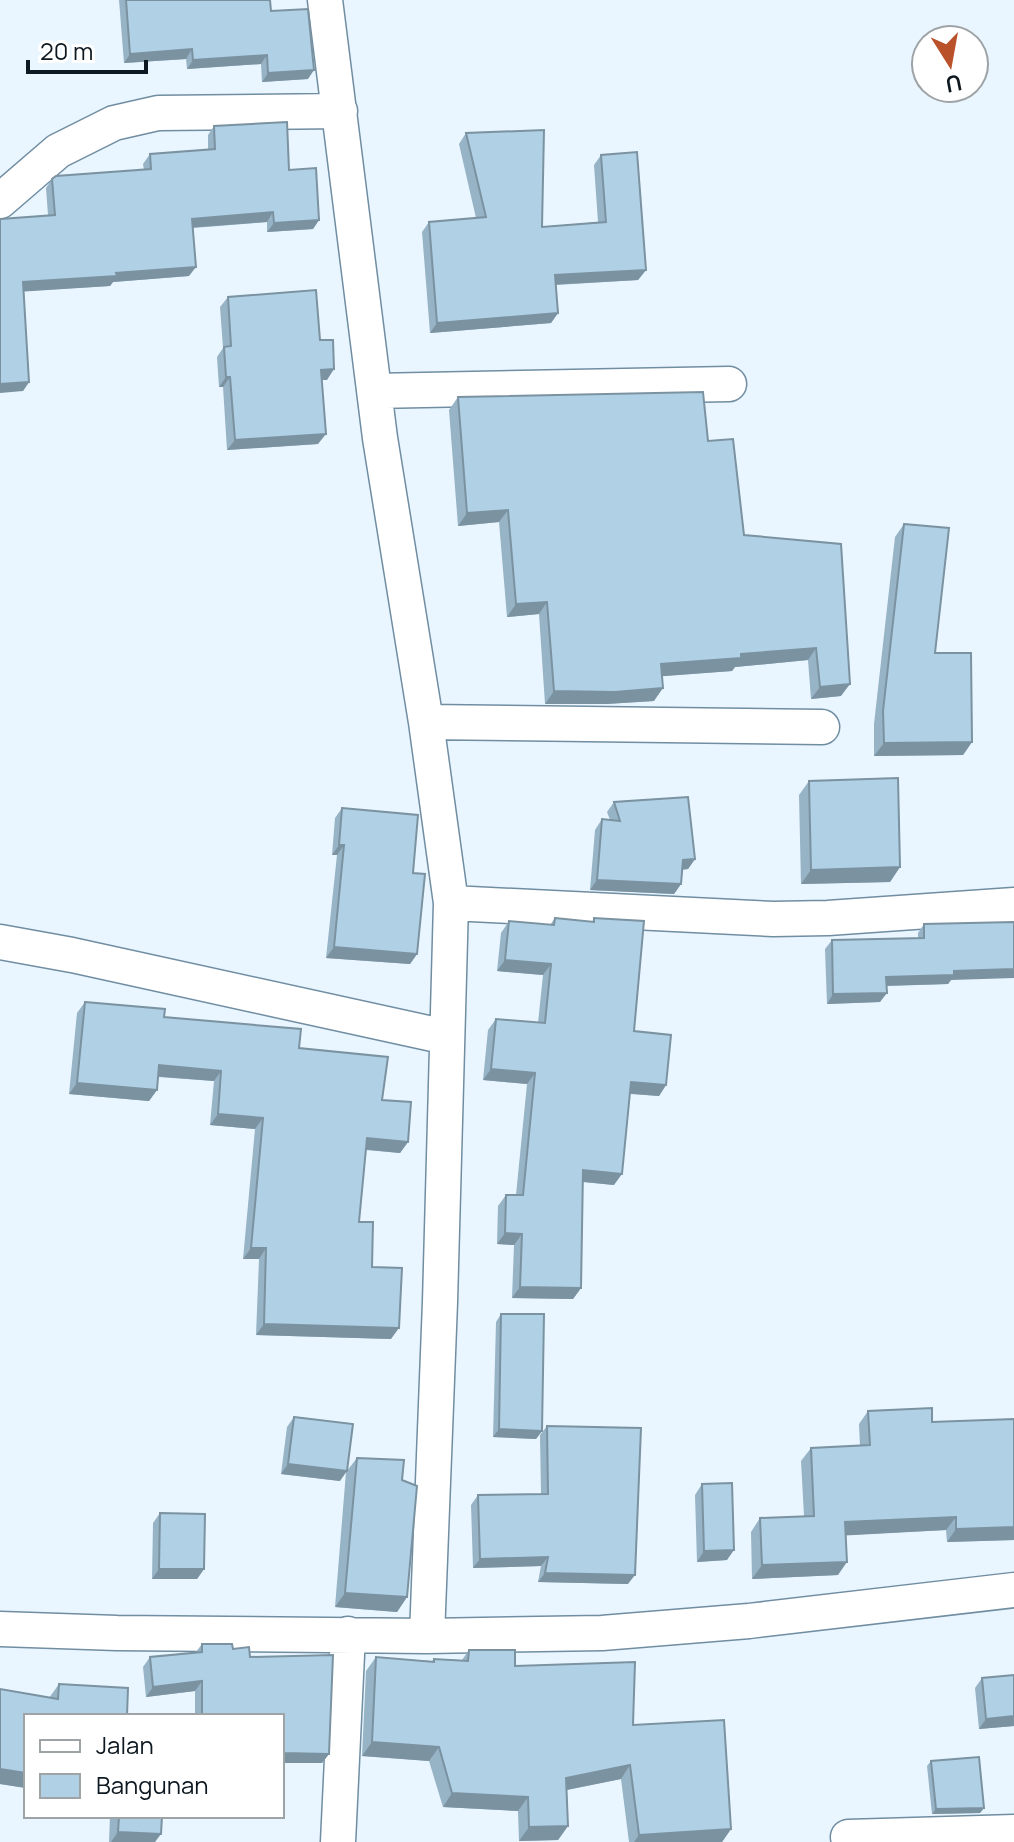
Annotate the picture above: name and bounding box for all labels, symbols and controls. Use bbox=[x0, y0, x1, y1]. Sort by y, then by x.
scale bar bbox=[28, 24, 146, 74]
north arrow bbox=[910, 24, 990, 104]
text: 20 m bbox=[40, 34, 93, 67]
text: U bbox=[943, 67, 964, 100]
legend bbox=[24, 1714, 284, 1818]
text: Jalan bbox=[96, 1728, 154, 1761]
text: Bangunan bbox=[96, 1768, 209, 1801]

